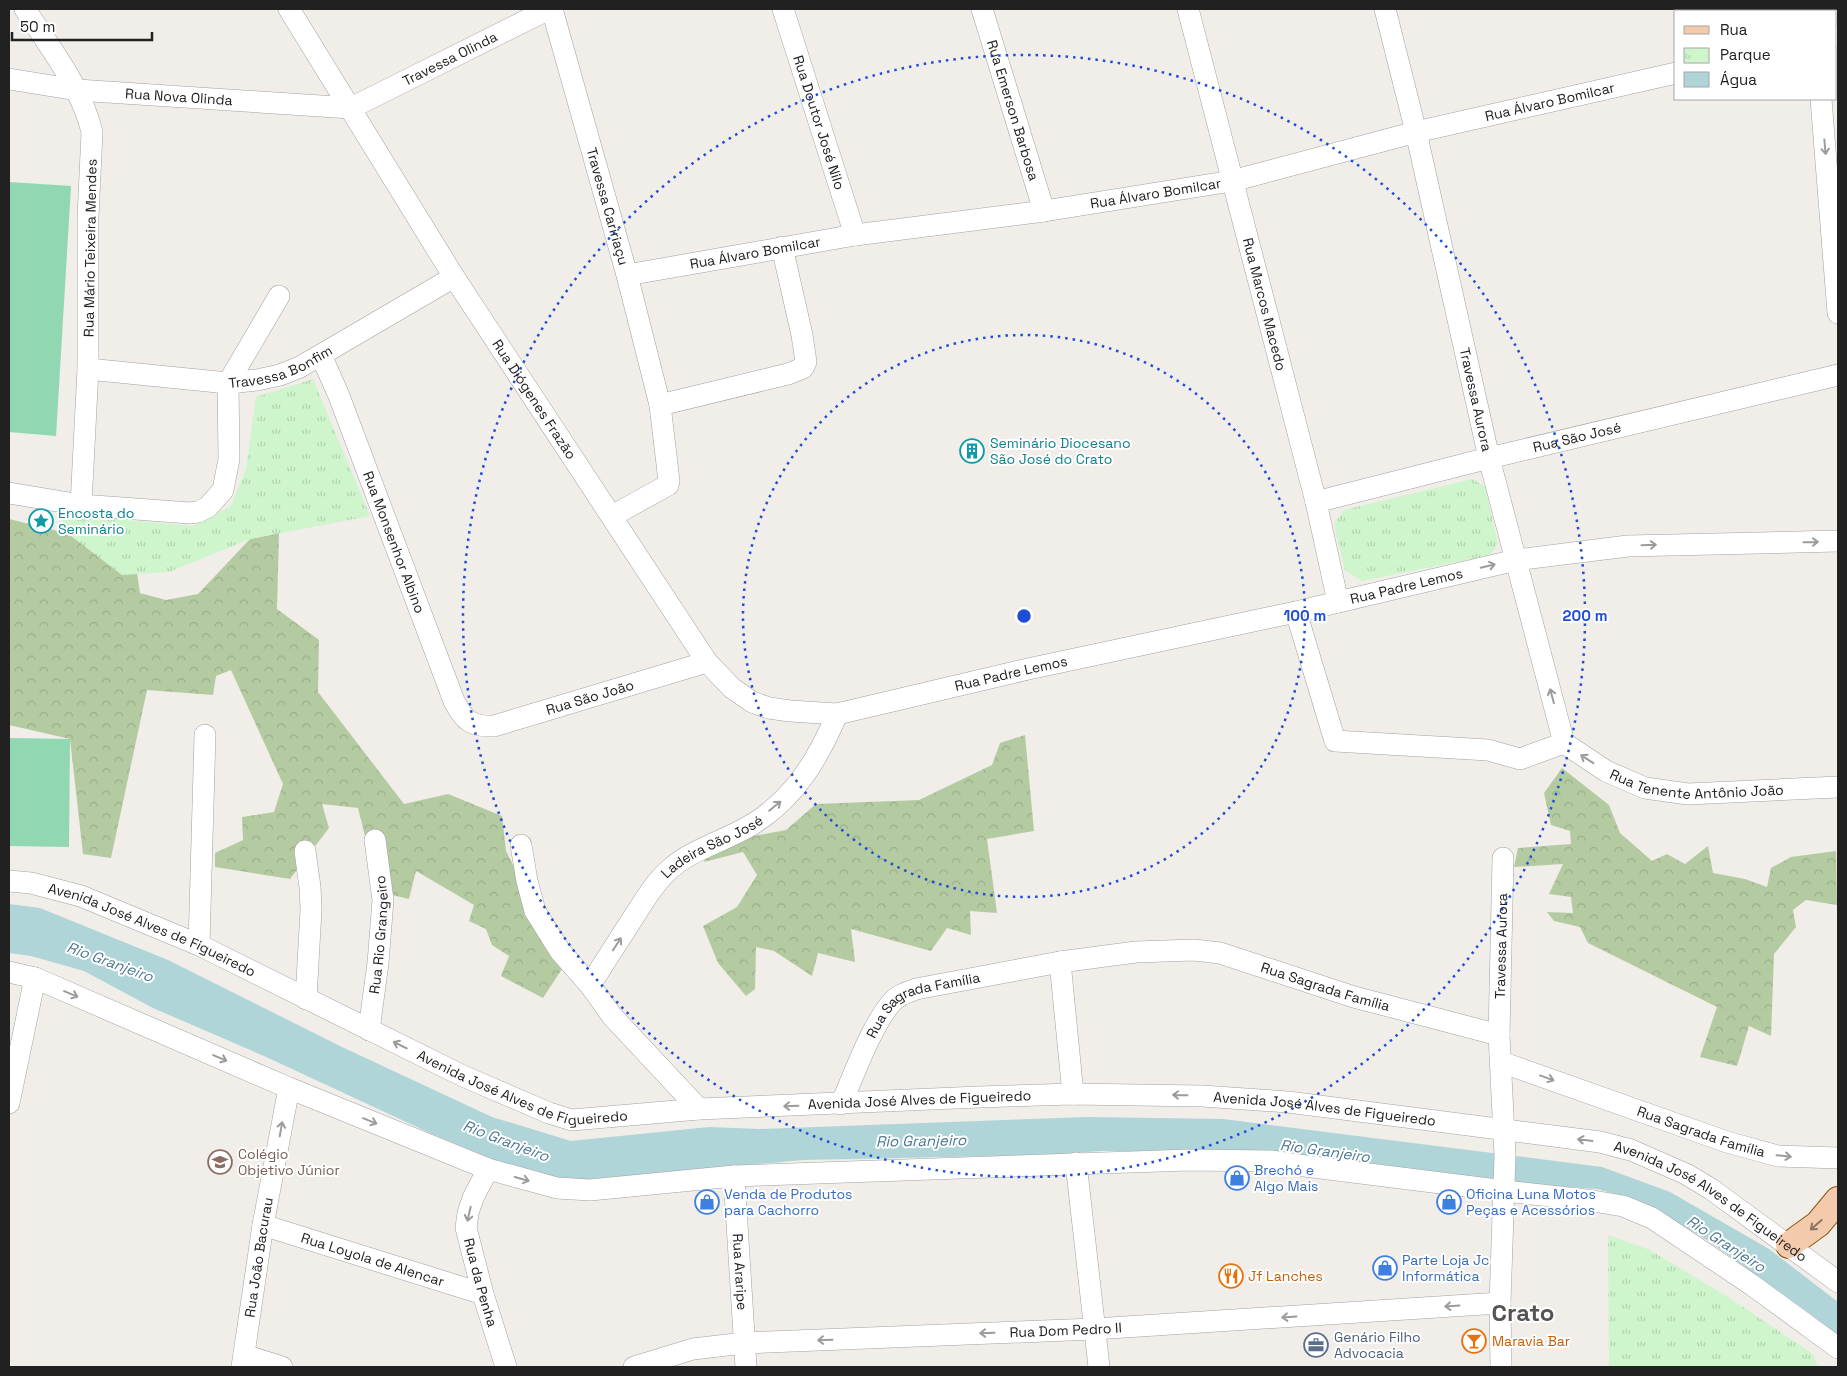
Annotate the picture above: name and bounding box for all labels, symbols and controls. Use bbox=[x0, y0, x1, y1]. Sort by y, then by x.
scale bar bbox=[12, 10, 152, 42]
legend bbox=[1674, 10, 1837, 100]
text: 50 m bbox=[20, 17, 55, 36]
text: Rua bbox=[1720, 20, 1748, 39]
street label: Travessa Olinda bbox=[399, 27, 500, 90]
street label: Rua Emerson Barbosa bbox=[983, 38, 1043, 183]
text: Parque bbox=[1720, 45, 1771, 64]
street label: Rua Doutor José Nilo bbox=[789, 53, 849, 192]
text: Água bbox=[1720, 70, 1757, 89]
street label: Rua Álvaro Bomilcar bbox=[1483, 78, 1616, 125]
street label: Rua Nova Olinda bbox=[125, 84, 233, 109]
one-way arrow bbox=[1820, 139, 1830, 155]
street label: Travessa Caririaçu bbox=[583, 146, 633, 267]
street label: Rua Mário Teixeira Mendes bbox=[79, 159, 101, 337]
street label: Rua Álvaro Bomilcar bbox=[1089, 174, 1222, 213]
street label: Rua Álvaro Bomilcar bbox=[688, 232, 822, 273]
street label: Rua Marcos Macedo bbox=[1239, 236, 1291, 373]
street label: Rua Diógenes Frazão bbox=[488, 336, 580, 463]
street label: Travessa Bonfim bbox=[228, 341, 335, 392]
street label: Travessa Aurora bbox=[1456, 346, 1496, 453]
street label: Rua São José bbox=[1531, 418, 1623, 456]
place label: Seminário Diocesano São José do Crato bbox=[990, 434, 1131, 468]
building icon: Seminário Diocesano São José do Crato bbox=[959, 438, 985, 464]
street label: Rua Monsenhor Albino bbox=[359, 469, 429, 616]
place label: Encosta do Seminário bbox=[58, 504, 134, 538]
place icon: Encosta do Seminário bbox=[28, 508, 54, 534]
one-way arrow bbox=[1803, 537, 1819, 546]
one-way arrow bbox=[1640, 540, 1656, 550]
one-way arrow bbox=[1479, 561, 1495, 570]
street label: Rua Padre Lemos bbox=[1348, 564, 1465, 608]
text: 100 m bbox=[1284, 606, 1326, 625]
text: 200 m bbox=[1563, 606, 1607, 625]
centre of rings bbox=[1015, 607, 1033, 625]
street label: Rua Padre Lemos bbox=[953, 652, 1069, 695]
street label: Rua São João bbox=[544, 676, 636, 719]
one-way arrow bbox=[1546, 688, 1556, 704]
one-way arrow bbox=[1580, 754, 1594, 764]
street label: Rua Tenente Antônio João bbox=[1607, 765, 1784, 803]
one-way arrow bbox=[768, 801, 781, 812]
street label: Ladeira São José bbox=[657, 811, 766, 882]
street label: Rua Rio Grangeiro bbox=[365, 874, 392, 995]
street label: Avenida José Alves de Figueiredo bbox=[46, 879, 259, 981]
street label: Travessa Aurora bbox=[1491, 893, 1511, 999]
water label: Rio Granjeiro bbox=[64, 937, 157, 986]
one-way arrow bbox=[611, 937, 622, 951]
street label: Rua Sagrada Família bbox=[1259, 958, 1392, 1015]
street label: Rua Sagrada Família bbox=[862, 968, 982, 1041]
one-way arrow bbox=[63, 989, 78, 999]
one-way arrow bbox=[392, 1040, 407, 1050]
street label: Avenida José Alves de Figueiredo bbox=[414, 1046, 629, 1129]
one-way arrow bbox=[212, 1054, 227, 1064]
one-way arrow bbox=[1539, 1074, 1555, 1084]
street label: Avenida José Alves de Figueiredo bbox=[807, 1086, 1031, 1113]
street label: Avenida José Alves de Figueiredo bbox=[1213, 1088, 1437, 1130]
one-way arrow bbox=[1173, 1090, 1189, 1100]
one-way arrow bbox=[783, 1101, 799, 1110]
street label: Rua Sagrada Família bbox=[1635, 1102, 1767, 1161]
water label: Rio Granjeiro bbox=[461, 1115, 552, 1166]
one-way arrow bbox=[362, 1117, 377, 1126]
one-way arrow bbox=[277, 1122, 287, 1138]
water label: Rio Granjeiro bbox=[876, 1130, 967, 1151]
water label: Rio Granjeiro bbox=[1279, 1135, 1372, 1166]
one-way arrow bbox=[1577, 1135, 1593, 1145]
street label: Avenida José Alves de Figueiredo bbox=[1612, 1137, 1811, 1266]
place label: Colégio Objetivo Júnior bbox=[238, 1145, 340, 1179]
school or university icon: Colégio Objetivo Júnior bbox=[207, 1149, 233, 1175]
one-way arrow bbox=[1776, 1151, 1792, 1161]
place label: Brechó e Algo Mais bbox=[1254, 1161, 1318, 1195]
shop icon: Brechó e Algo Mais bbox=[1224, 1165, 1250, 1191]
one-way arrow bbox=[513, 1175, 529, 1185]
place label: Venda de Produtos para Cachorro bbox=[724, 1185, 852, 1219]
place label: Oficina Luna Motos Peças e Acessórios bbox=[1466, 1185, 1596, 1219]
shop icon: Venda de Produtos para Cachorro bbox=[694, 1189, 720, 1215]
shop icon: Oficina Luna Motos Peças e Acessórios bbox=[1436, 1189, 1462, 1215]
street label: Rua João Bacurau bbox=[240, 1196, 277, 1319]
one-way arrow bbox=[464, 1205, 473, 1221]
water label: Rio Granjeiro bbox=[1683, 1211, 1770, 1277]
one-way arrow bbox=[1809, 1220, 1822, 1231]
street label: Rua Loyola de Alencar bbox=[299, 1228, 447, 1290]
street label: Rua Araripe bbox=[729, 1233, 751, 1311]
street label: Rua da Penha bbox=[460, 1236, 502, 1329]
place label: Parte Loja Jc Informática bbox=[1402, 1251, 1489, 1285]
shop icon: Parte Loja Jc Informática bbox=[1372, 1255, 1398, 1281]
restaurant icon: Jf Lanches bbox=[1218, 1263, 1244, 1289]
place label: Jf Lanches bbox=[1248, 1267, 1323, 1285]
district label: Crato bbox=[1492, 1297, 1554, 1328]
one-way arrow bbox=[1444, 1301, 1460, 1311]
one-way arrow bbox=[1282, 1312, 1298, 1321]
street label: Rua Dom Pedro II bbox=[1009, 1318, 1122, 1341]
place label: Genário Filho Advocacia bbox=[1334, 1328, 1421, 1362]
bar icon: Maravia Bar bbox=[1461, 1328, 1487, 1354]
one-way arrow bbox=[980, 1329, 996, 1338]
office icon: Genário Filho Advocacia bbox=[1303, 1332, 1329, 1358]
place label: Maravia Bar bbox=[1492, 1332, 1570, 1350]
one-way arrow bbox=[817, 1335, 834, 1345]

